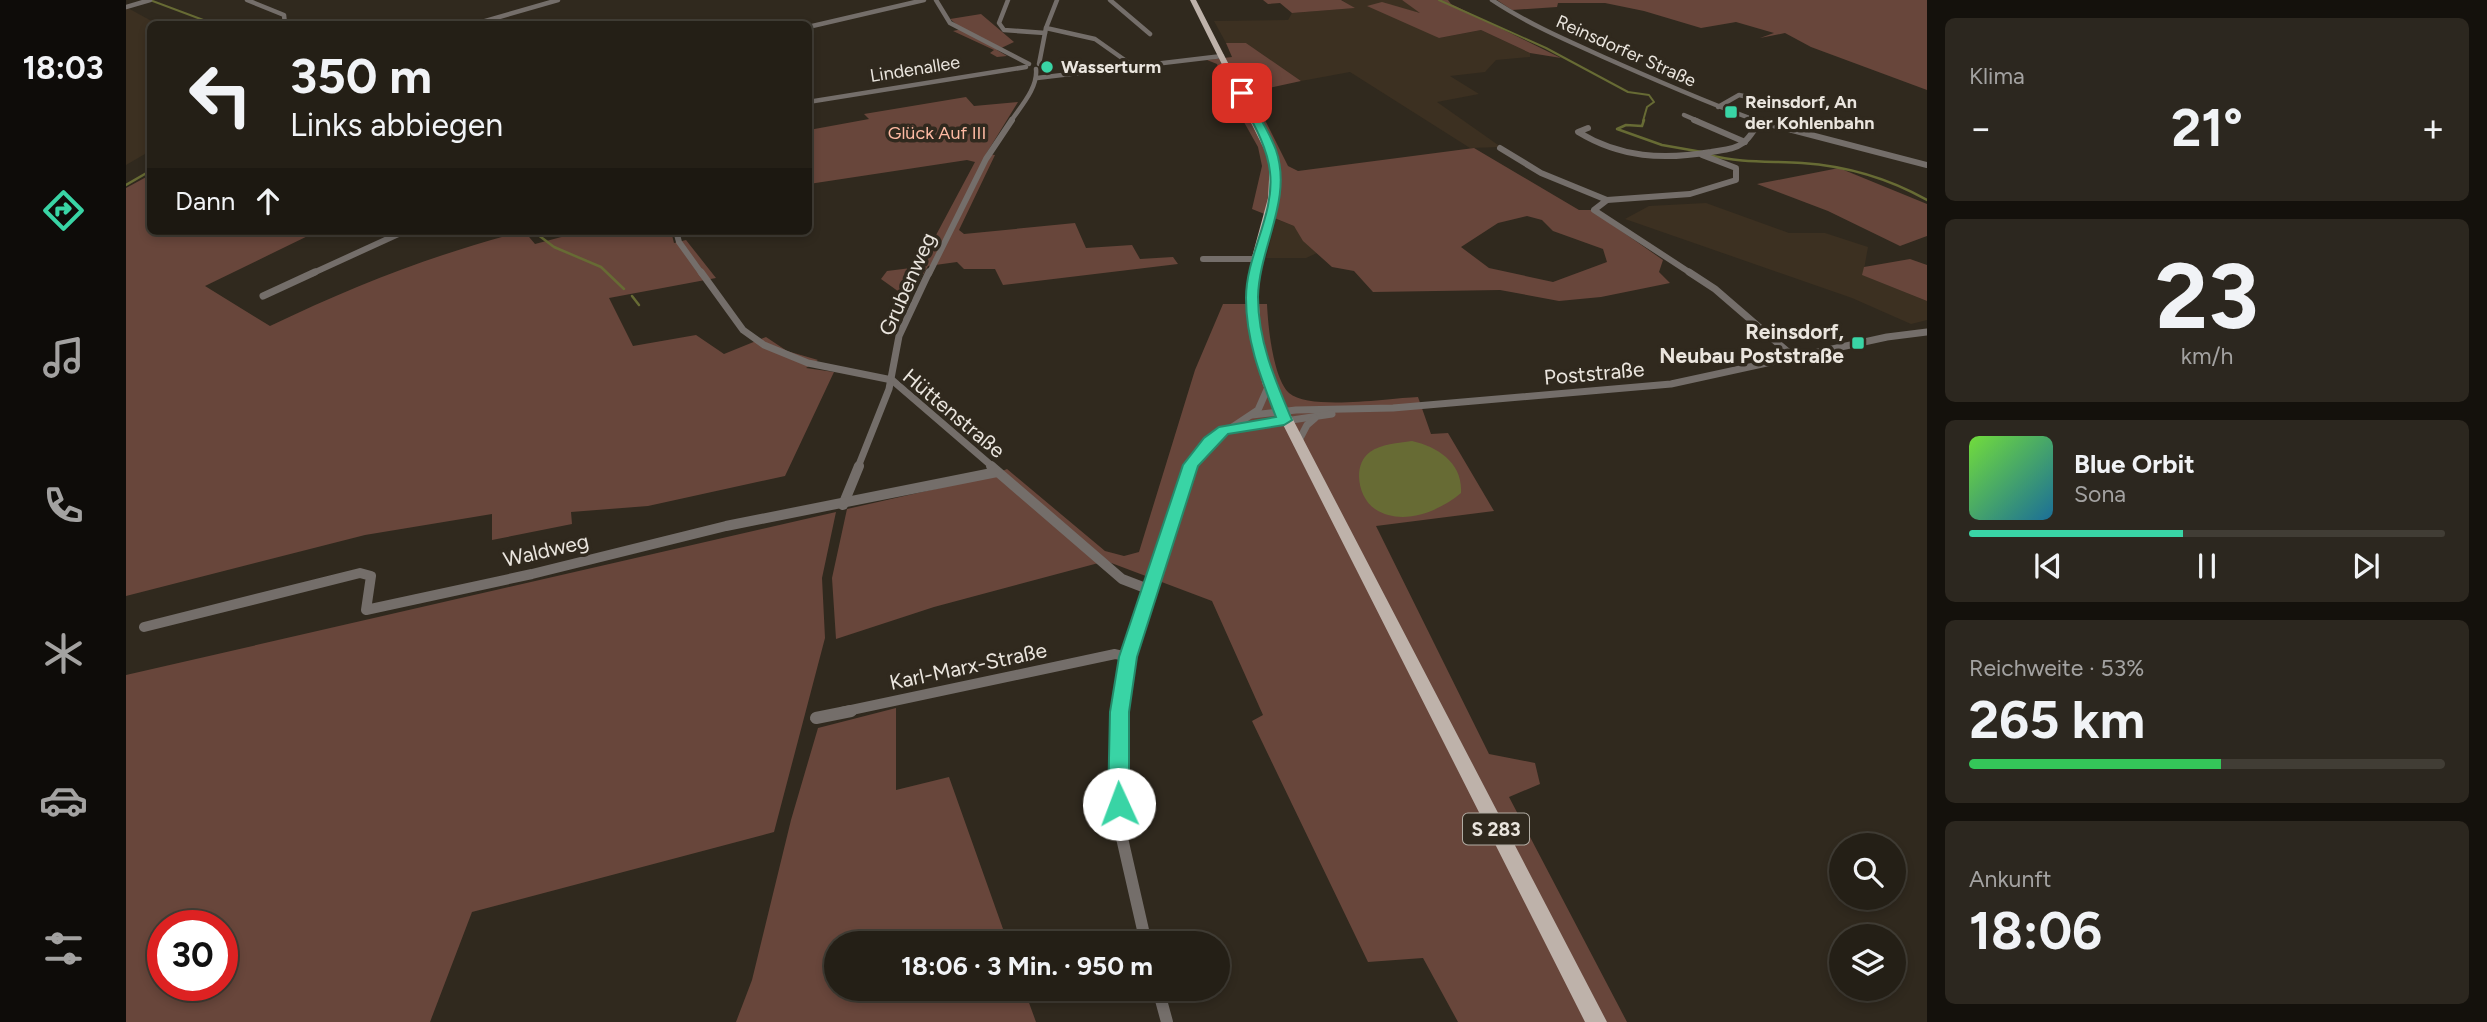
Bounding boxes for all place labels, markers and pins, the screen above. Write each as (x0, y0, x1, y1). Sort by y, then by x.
place label: Wasserturm (1061, 56, 1161, 78)
marker: Wasserturm (1039, 59, 1055, 75)
pin (1212, 63, 1272, 123)
place label: Reinsdorf, An der Kohlenbahn (1745, 91, 1874, 134)
marker: Reinsdorf, An der Kohlenbahn (1723, 104, 1739, 120)
place label: Reinsdorf, Neubau Poststraße (1659, 319, 1844, 368)
marker: Reinsdorf, Neubau Poststraße (1850, 335, 1866, 351)

